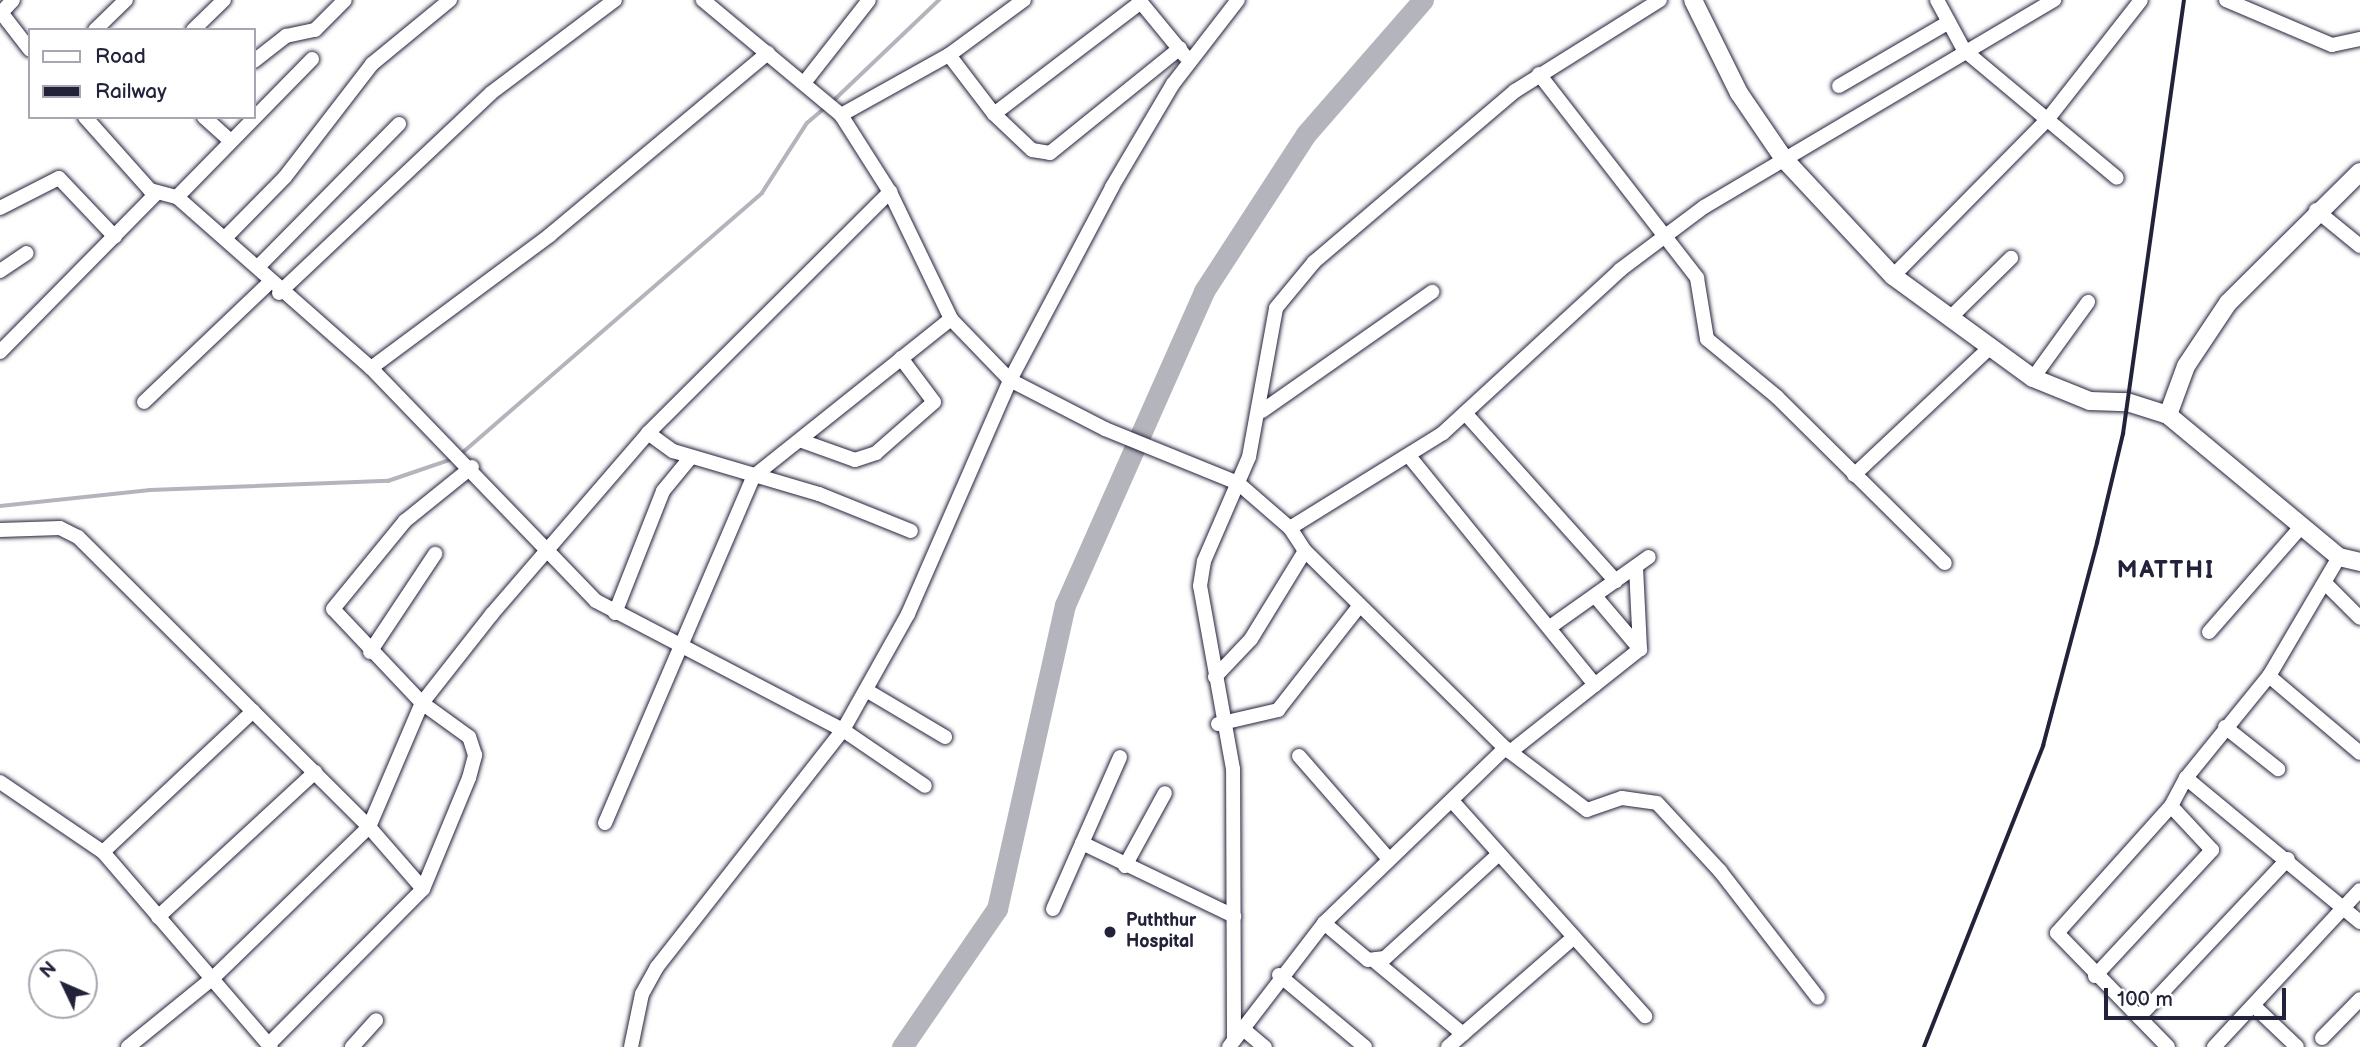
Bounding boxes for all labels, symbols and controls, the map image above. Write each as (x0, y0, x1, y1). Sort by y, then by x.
legend (28, 28, 256, 119)
text: Road (95, 44, 146, 69)
text: Railway (95, 79, 167, 104)
district label: MATTHI (2118, 557, 2214, 585)
place label: Puththur Hospital (1126, 911, 1196, 954)
marker: Puththur Hospital (1100, 922, 1120, 942)
north arrow (28, 949, 98, 1019)
text: N (36, 957, 62, 984)
scale bar (2108, 974, 2290, 1018)
text: 100 m (2117, 987, 2173, 1012)

